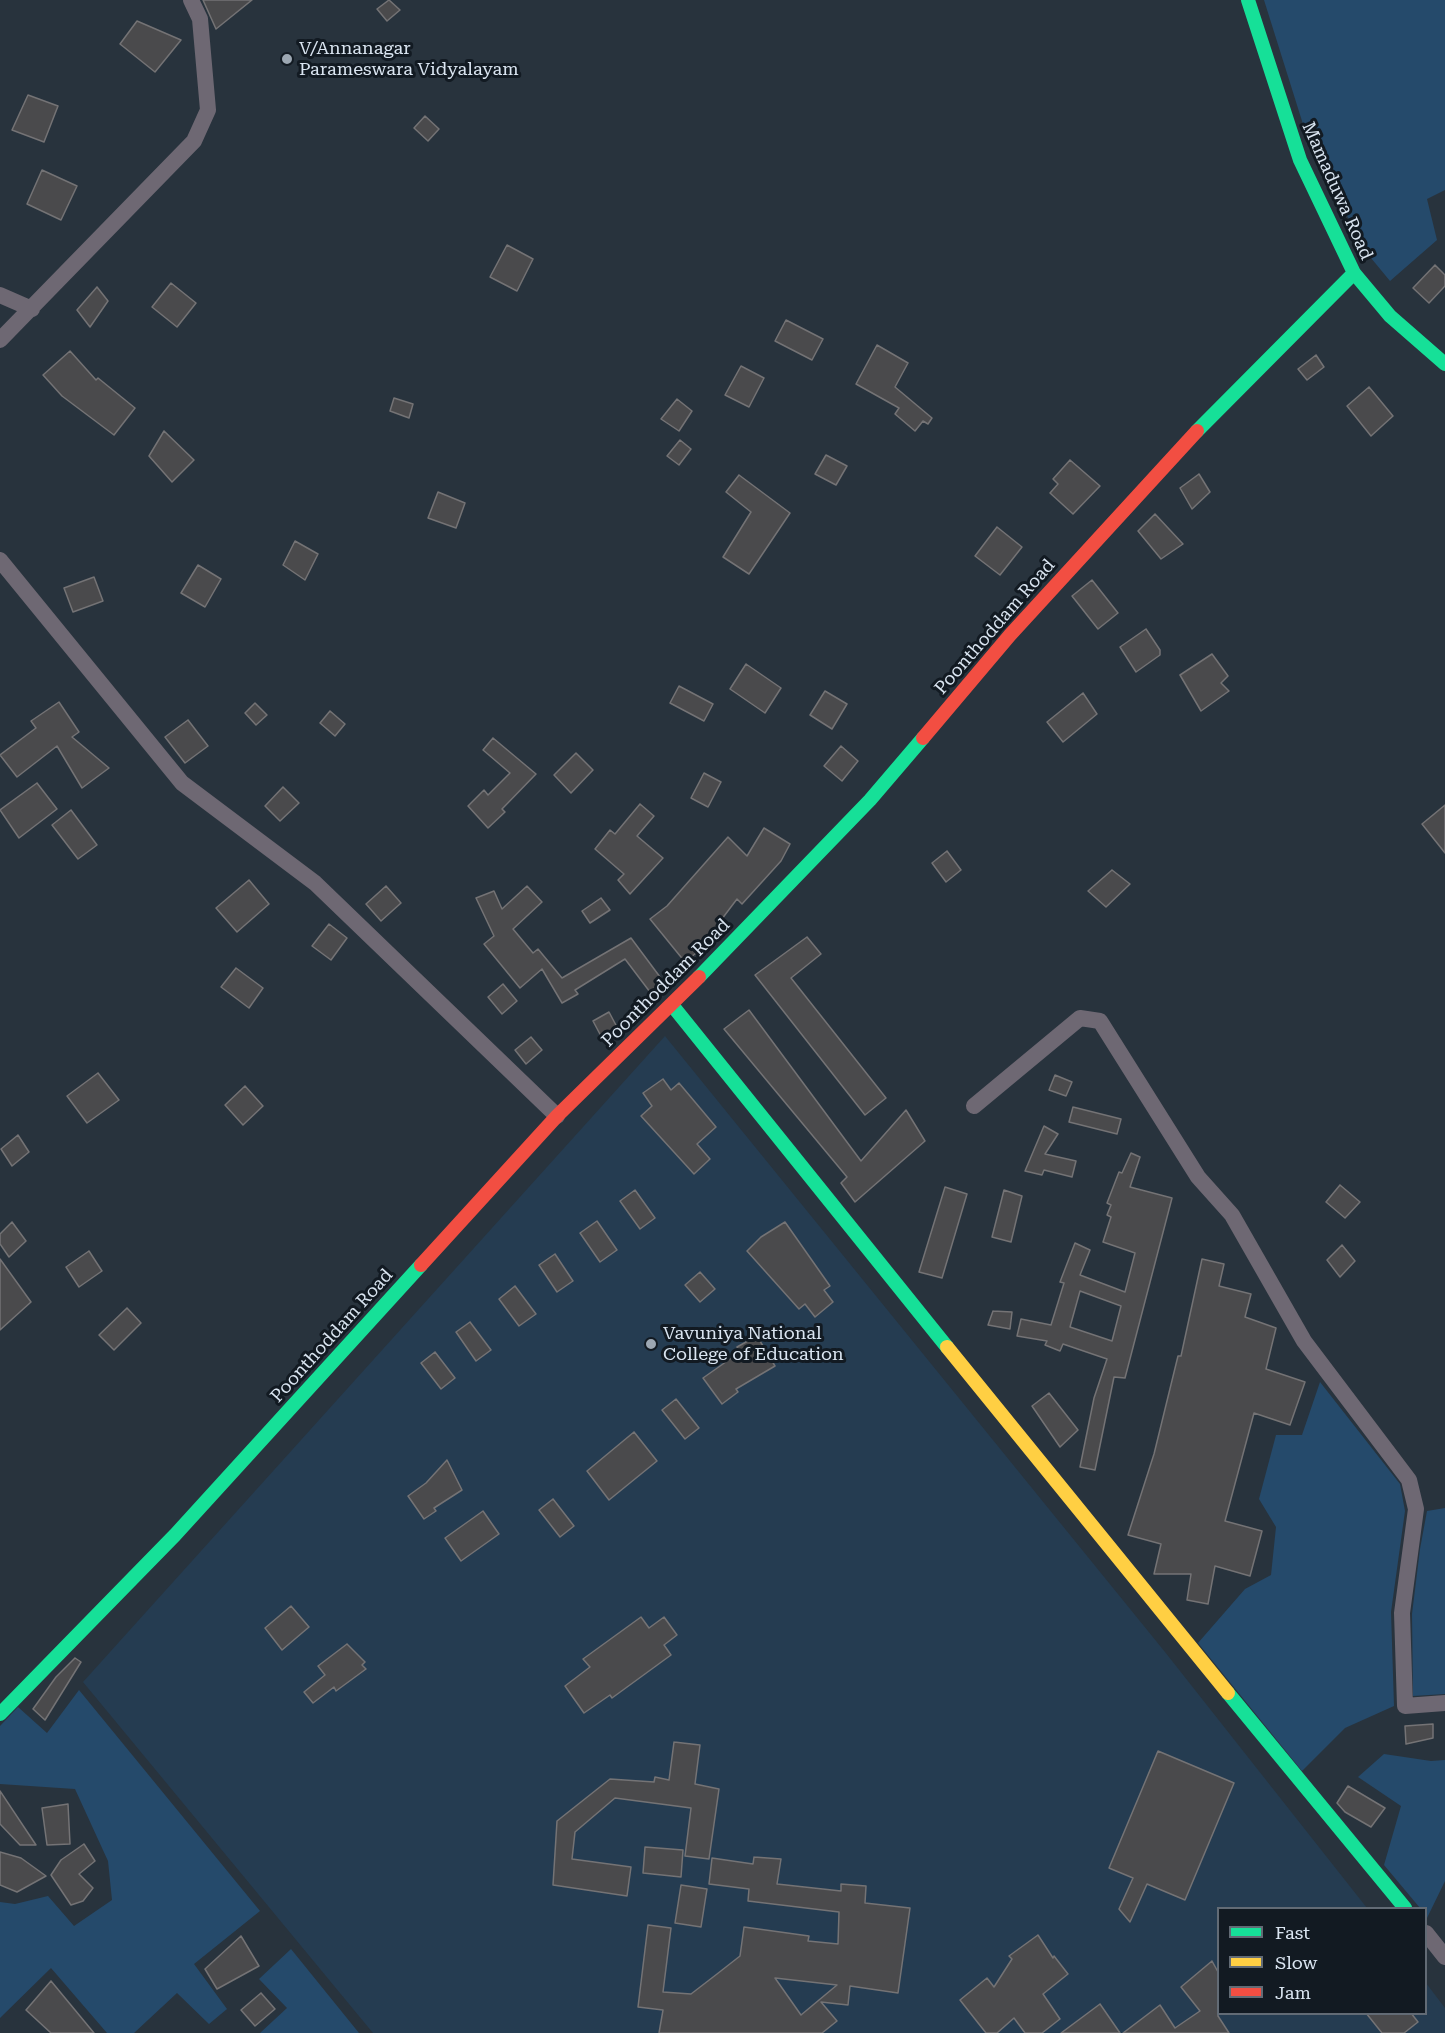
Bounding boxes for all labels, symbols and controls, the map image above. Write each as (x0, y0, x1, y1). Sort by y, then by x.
place label: V/Annanagar Parameswara Vidyalayam (299, 38, 519, 80)
marker: V/Annanagar Parameswara Vidyalayam (280, 52, 294, 66)
street label: Mamaduwa Road (1297, 119, 1377, 263)
street label: Poonthoddam Road (930, 555, 1060, 699)
street label: Poonthoddam Road (597, 914, 735, 1052)
street label: Poonthoddam Road (266, 1265, 398, 1407)
place label: Vavuniya National College of Education (663, 1323, 844, 1366)
marker: Vavuniya National College of Education (644, 1337, 658, 1351)
legend (1217, 1907, 1427, 2015)
text: Fast (1275, 1922, 1310, 1943)
text: Slow (1275, 1952, 1317, 1973)
text: Jam (1275, 1982, 1311, 2003)

